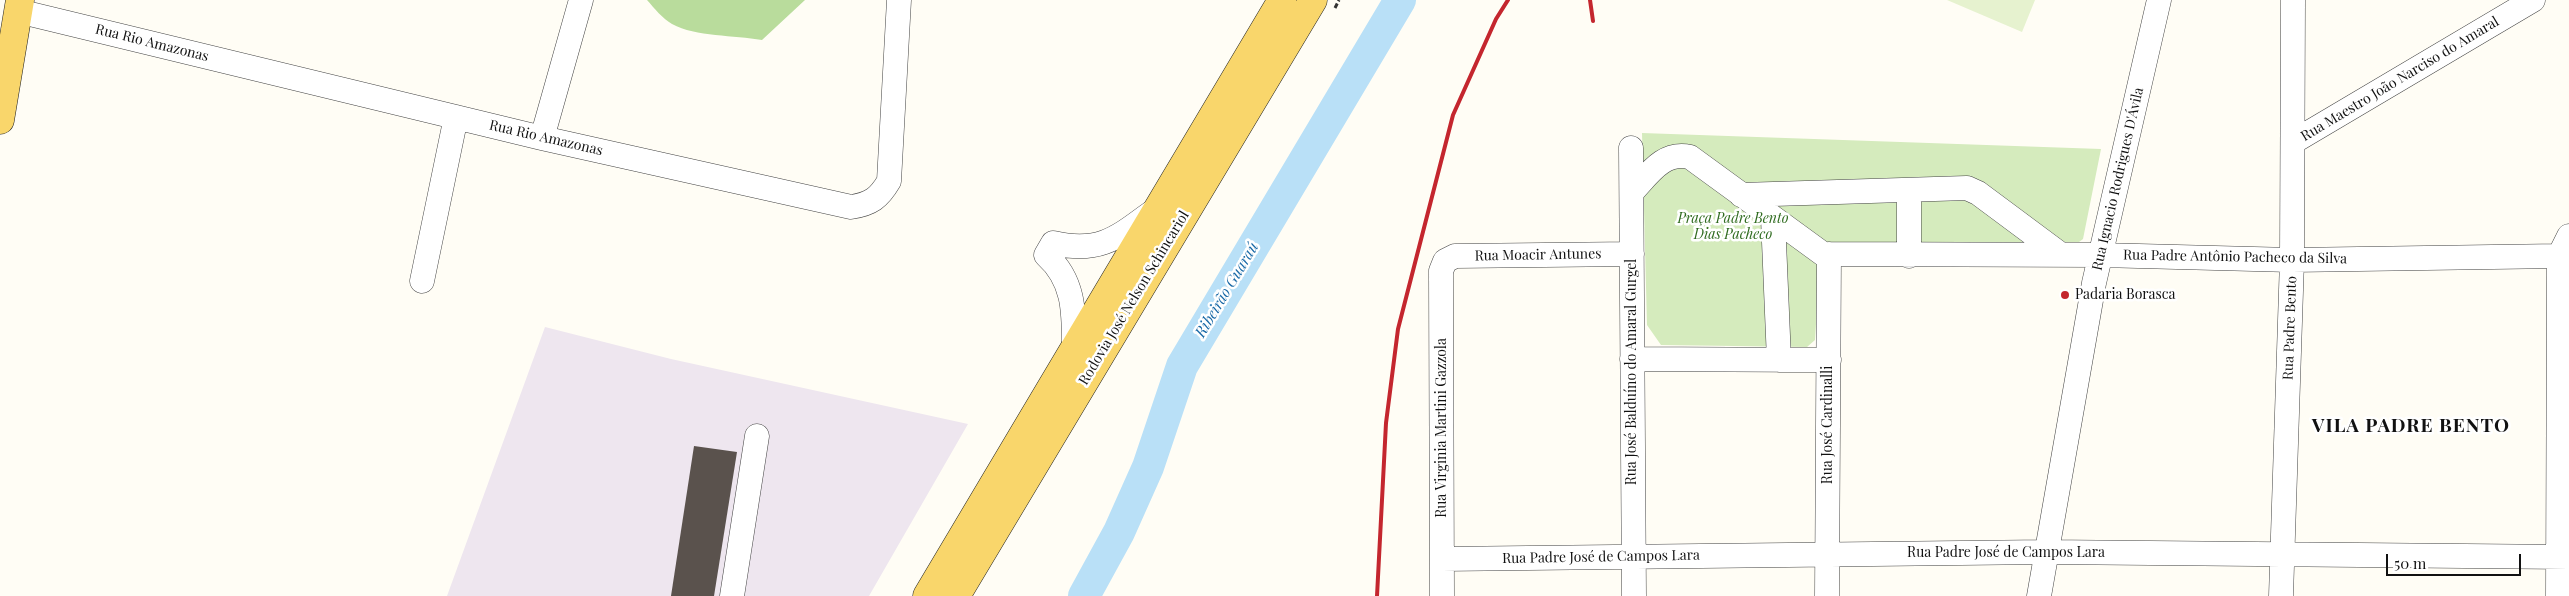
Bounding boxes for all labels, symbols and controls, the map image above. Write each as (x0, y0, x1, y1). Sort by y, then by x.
street label: Rua Maestro João Narciso do Amaral (2298, 13, 2502, 145)
street label: Rua Rio Amazonas (94, 21, 210, 65)
street label: Rua Ignacio Rodrigues D'Ávila (2089, 86, 2147, 272)
street label: Rua Rio Amazonas (488, 117, 604, 159)
street label: Rodovia José Nelson Schincariol (1075, 208, 1193, 388)
park label: Praça Padre Bento Dias Pacheco (1678, 211, 1788, 243)
water label: Ribeirão Guaraú (1192, 239, 1262, 341)
street label: Rua Moacir Antunes (1474, 245, 1602, 265)
street label: Rua Padre Antônio Pacheco da Silva (2123, 247, 2347, 267)
street label: Rua José Balduíno do Amaral Gurgel (1624, 259, 1640, 485)
street label: Rua Padre Bento (2280, 276, 2300, 380)
place label: Padaria Borasca (2075, 287, 2176, 303)
marker: Padaria Borasca (2059, 289, 2071, 301)
street label: Rua Virginia Martini Gazzola (1434, 338, 1450, 518)
street label: Rua José Cardinalli (1820, 366, 1836, 484)
district label: VILA PADRE BENTO (2310, 415, 2512, 437)
scale bar (2389, 544, 2524, 576)
street label: Rua Padre José de Campos Lara (1907, 545, 2105, 561)
street label: Rua Padre José de Campos Lara (1502, 547, 1700, 567)
text: 50 m (2394, 553, 2426, 573)

